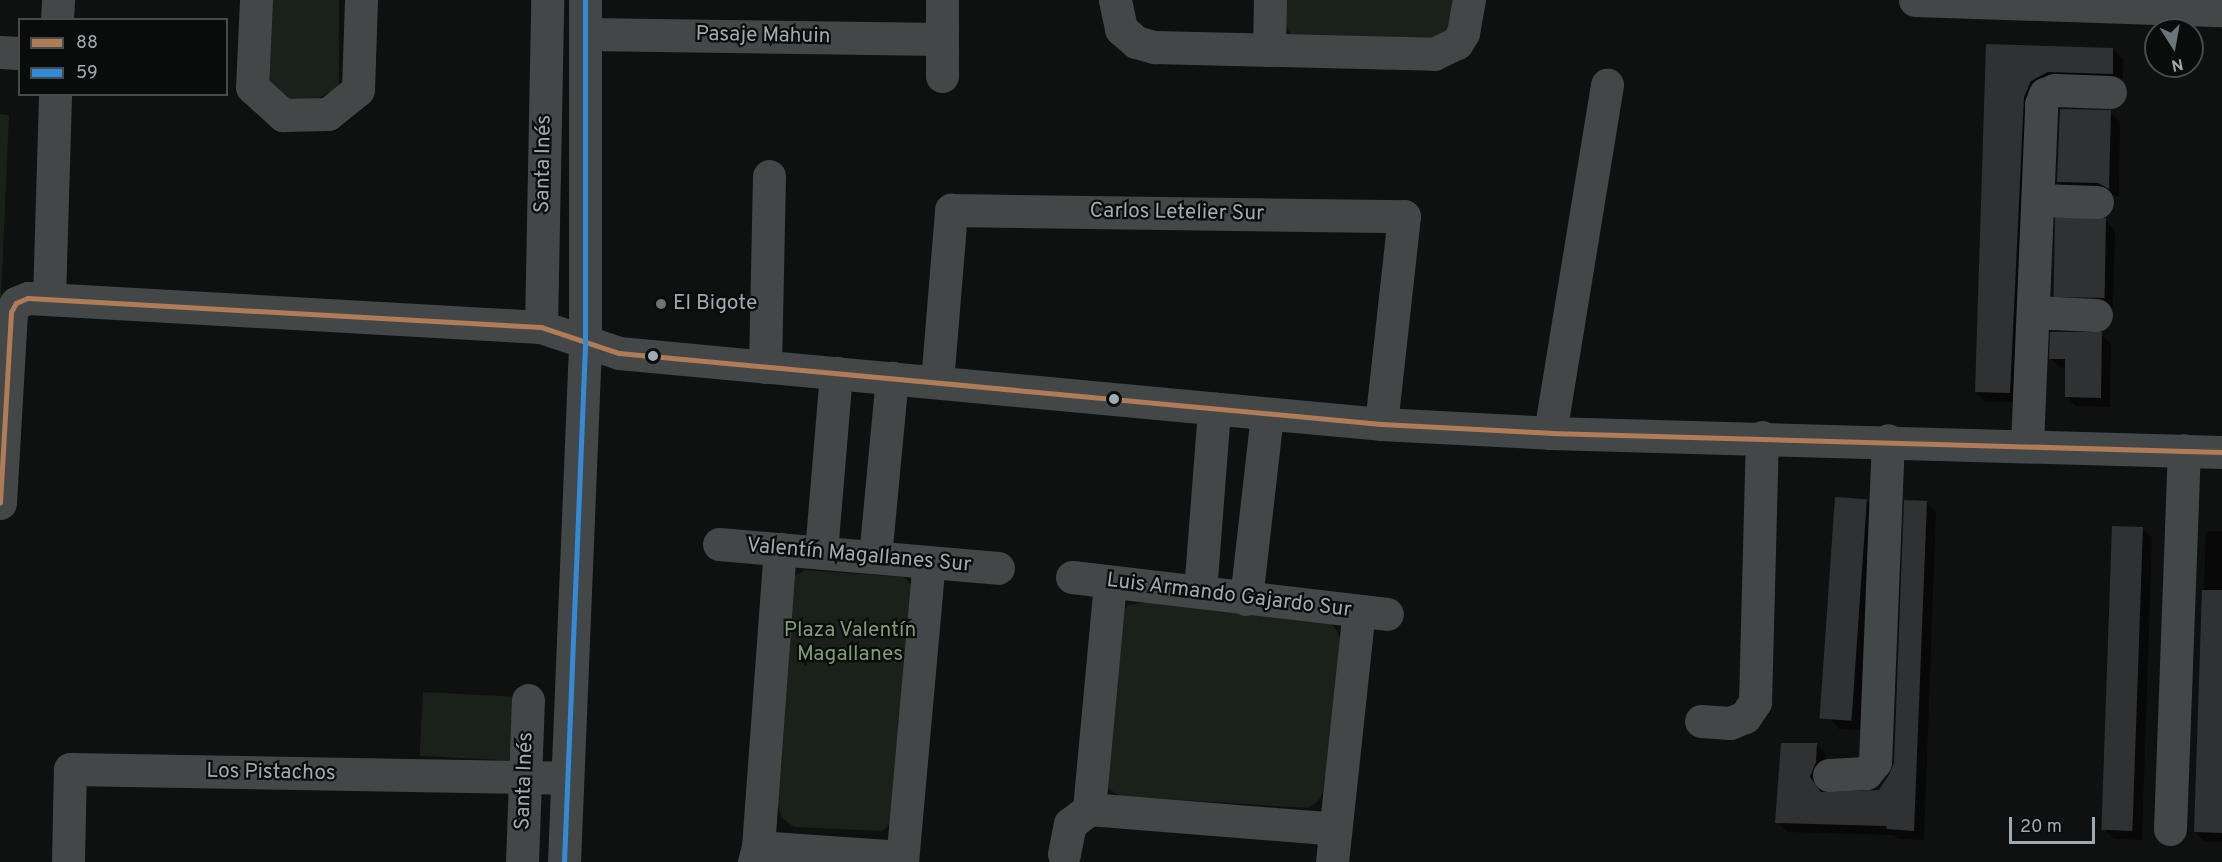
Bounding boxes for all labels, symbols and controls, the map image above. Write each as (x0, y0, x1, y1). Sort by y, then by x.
legend (18, 18, 228, 96)
north arrow (2144, 18, 2204, 78)
street label: Pasaje Mahuin (695, 22, 831, 50)
text: 88 (76, 32, 98, 55)
text: N (2170, 53, 2185, 75)
text: 59 (76, 62, 98, 85)
street label: Santa Inés (531, 115, 557, 213)
street label: Carlos Letelier Sur (1089, 199, 1265, 227)
place label: El Bigote (673, 291, 757, 317)
marker: El Bigote (654, 297, 668, 311)
unlabelled marker (647, 350, 659, 362)
unlabelled marker (1108, 393, 1120, 405)
street label: Valentín Magallanes Sur (746, 534, 972, 578)
street label: Luis Armando Gajardo Sur (1105, 568, 1353, 624)
park label: Plaza Valentín Magallanes (783, 618, 917, 668)
street label: Santa Inés (511, 731, 539, 831)
street label: Los Pistachos (206, 759, 336, 787)
scale bar (2012, 805, 2098, 843)
text: 20 m (2020, 816, 2062, 839)

